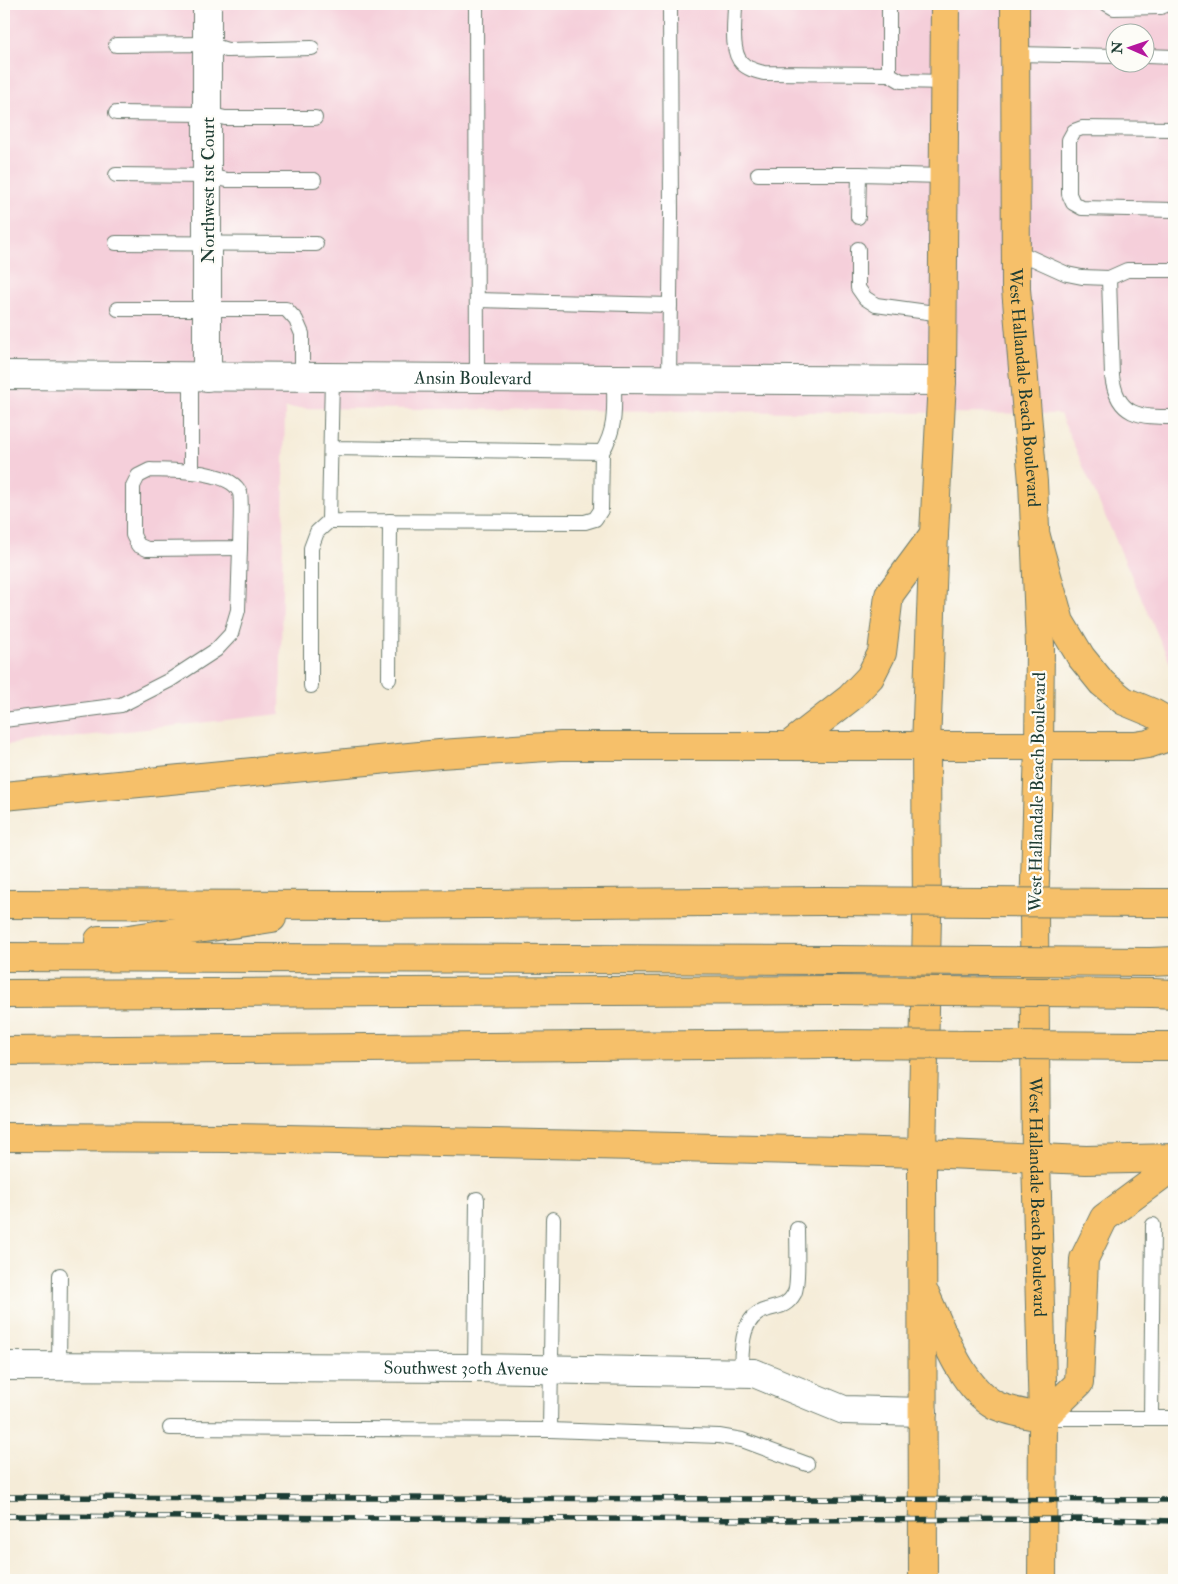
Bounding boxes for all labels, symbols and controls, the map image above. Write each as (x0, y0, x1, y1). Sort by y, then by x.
north arrow (1106, 22, 1156, 72)
text: N (1109, 41, 1126, 55)
street label: Northwest 1st Court (197, 117, 220, 263)
street label: West Hallandale Beach Boulevard (1004, 267, 1045, 508)
street label: Ansin Boulevard (413, 367, 532, 390)
street label: West Hallandale Beach Boulevard (1024, 672, 1051, 913)
street label: West Hallandale Beach Boulevard (1023, 1076, 1051, 1317)
street label: Southwest 30th Avenue (384, 1357, 549, 1381)

